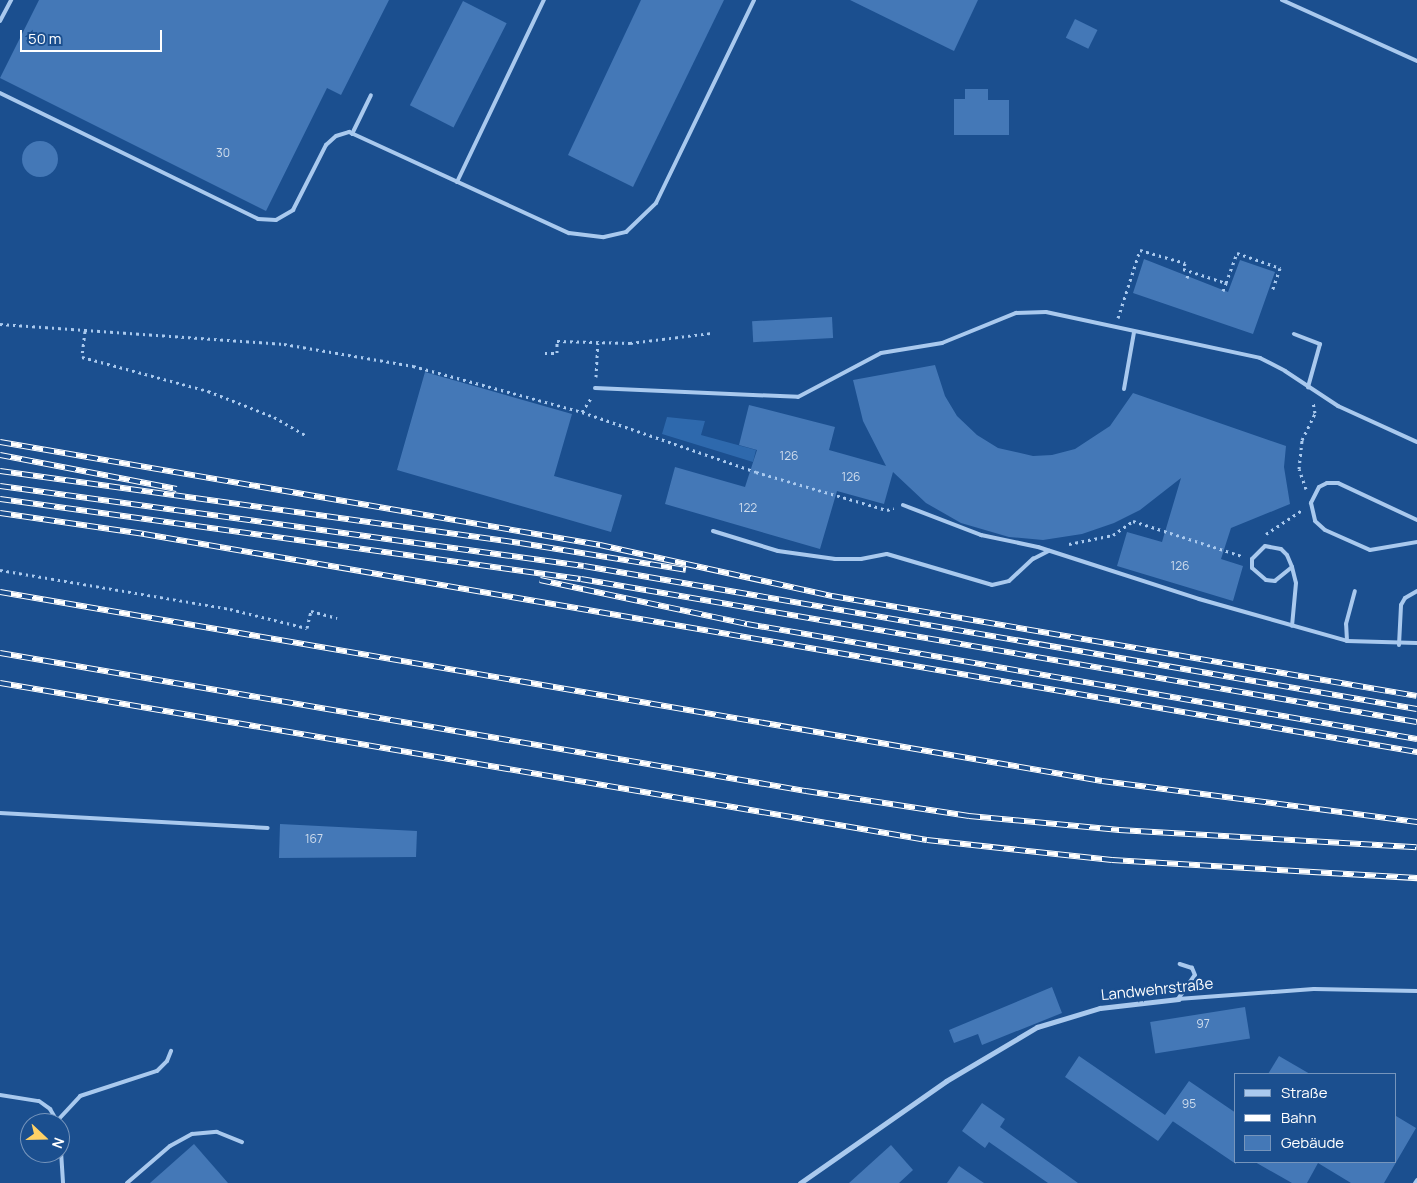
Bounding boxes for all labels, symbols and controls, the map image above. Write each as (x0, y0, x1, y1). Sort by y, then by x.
scale bar (22, 20, 165, 52)
text: 50 m (28, 28, 62, 49)
house number: 30 (216, 146, 230, 160)
house number: 126 (780, 449, 798, 463)
house number: 126 (842, 470, 860, 484)
house number: 122 (739, 501, 757, 515)
house number: 126 (1171, 559, 1189, 573)
house number: 167 (305, 832, 323, 846)
street label: Landwehrstraße (1100, 974, 1214, 1004)
house number: 97 (1196, 1017, 1210, 1031)
legend (1234, 1073, 1397, 1163)
text: Straße (1281, 1082, 1327, 1103)
house number: 95 (1182, 1097, 1196, 1111)
text: Bahn (1281, 1107, 1316, 1128)
north arrow (20, 1113, 70, 1163)
text: Gebäude (1281, 1132, 1344, 1153)
text: N (48, 1135, 69, 1151)

